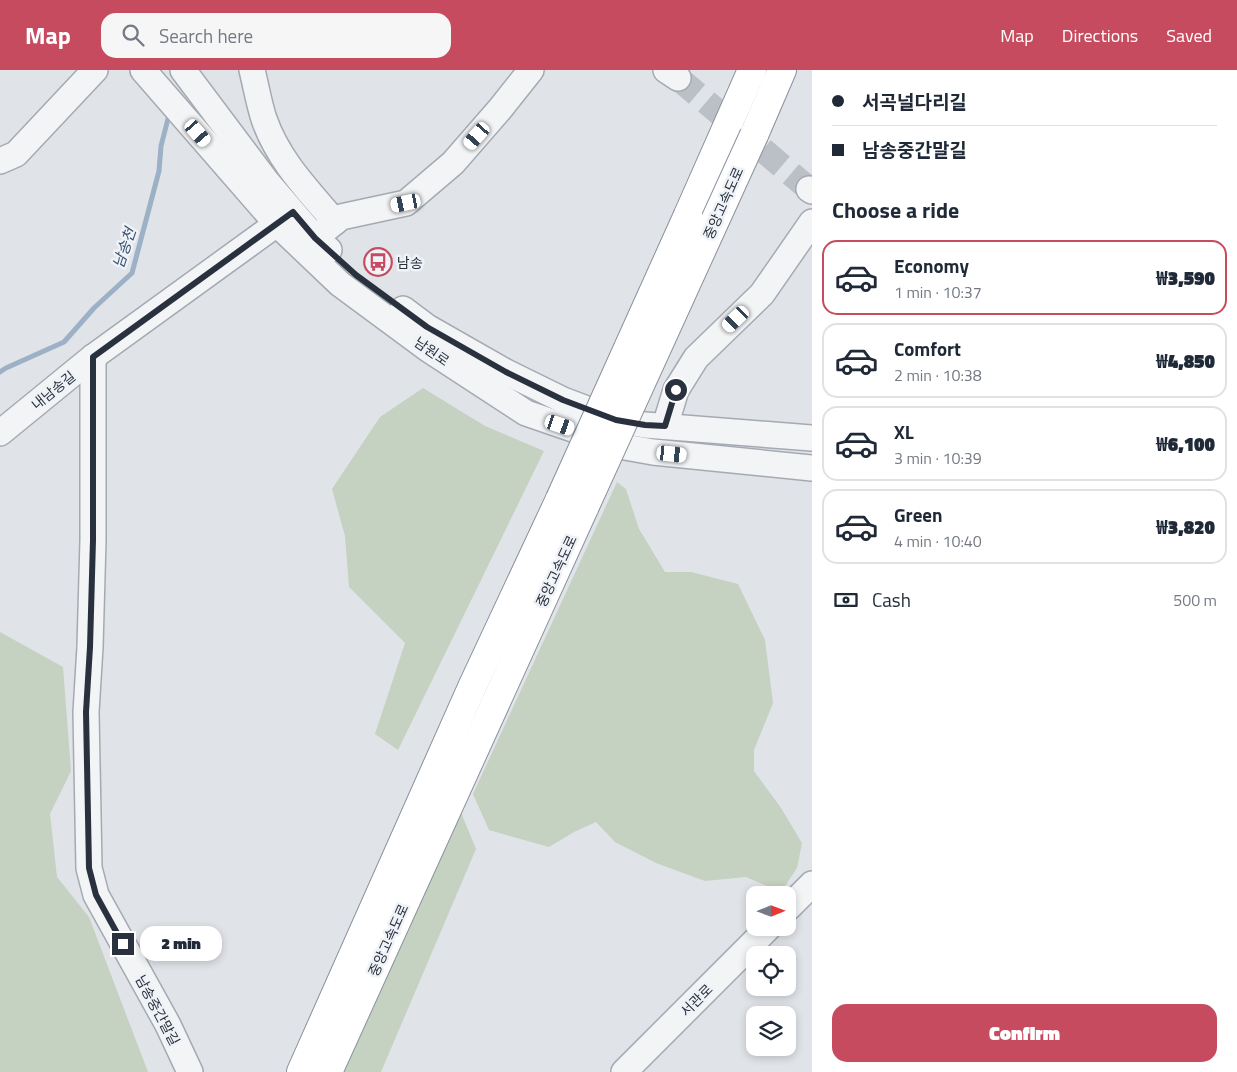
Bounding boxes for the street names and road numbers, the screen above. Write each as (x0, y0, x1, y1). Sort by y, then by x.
street label: 중앙고속도로 (698, 163, 748, 243)
street label: 남원로 (410, 331, 454, 371)
street label: 내남송길 (26, 366, 80, 414)
street label: 중앙고속도로 (530, 531, 582, 610)
street label: 중앙고속도로 (363, 900, 413, 980)
street label: 남송중간말길 (131, 971, 185, 1049)
street label: 서관로 (675, 979, 717, 1021)

